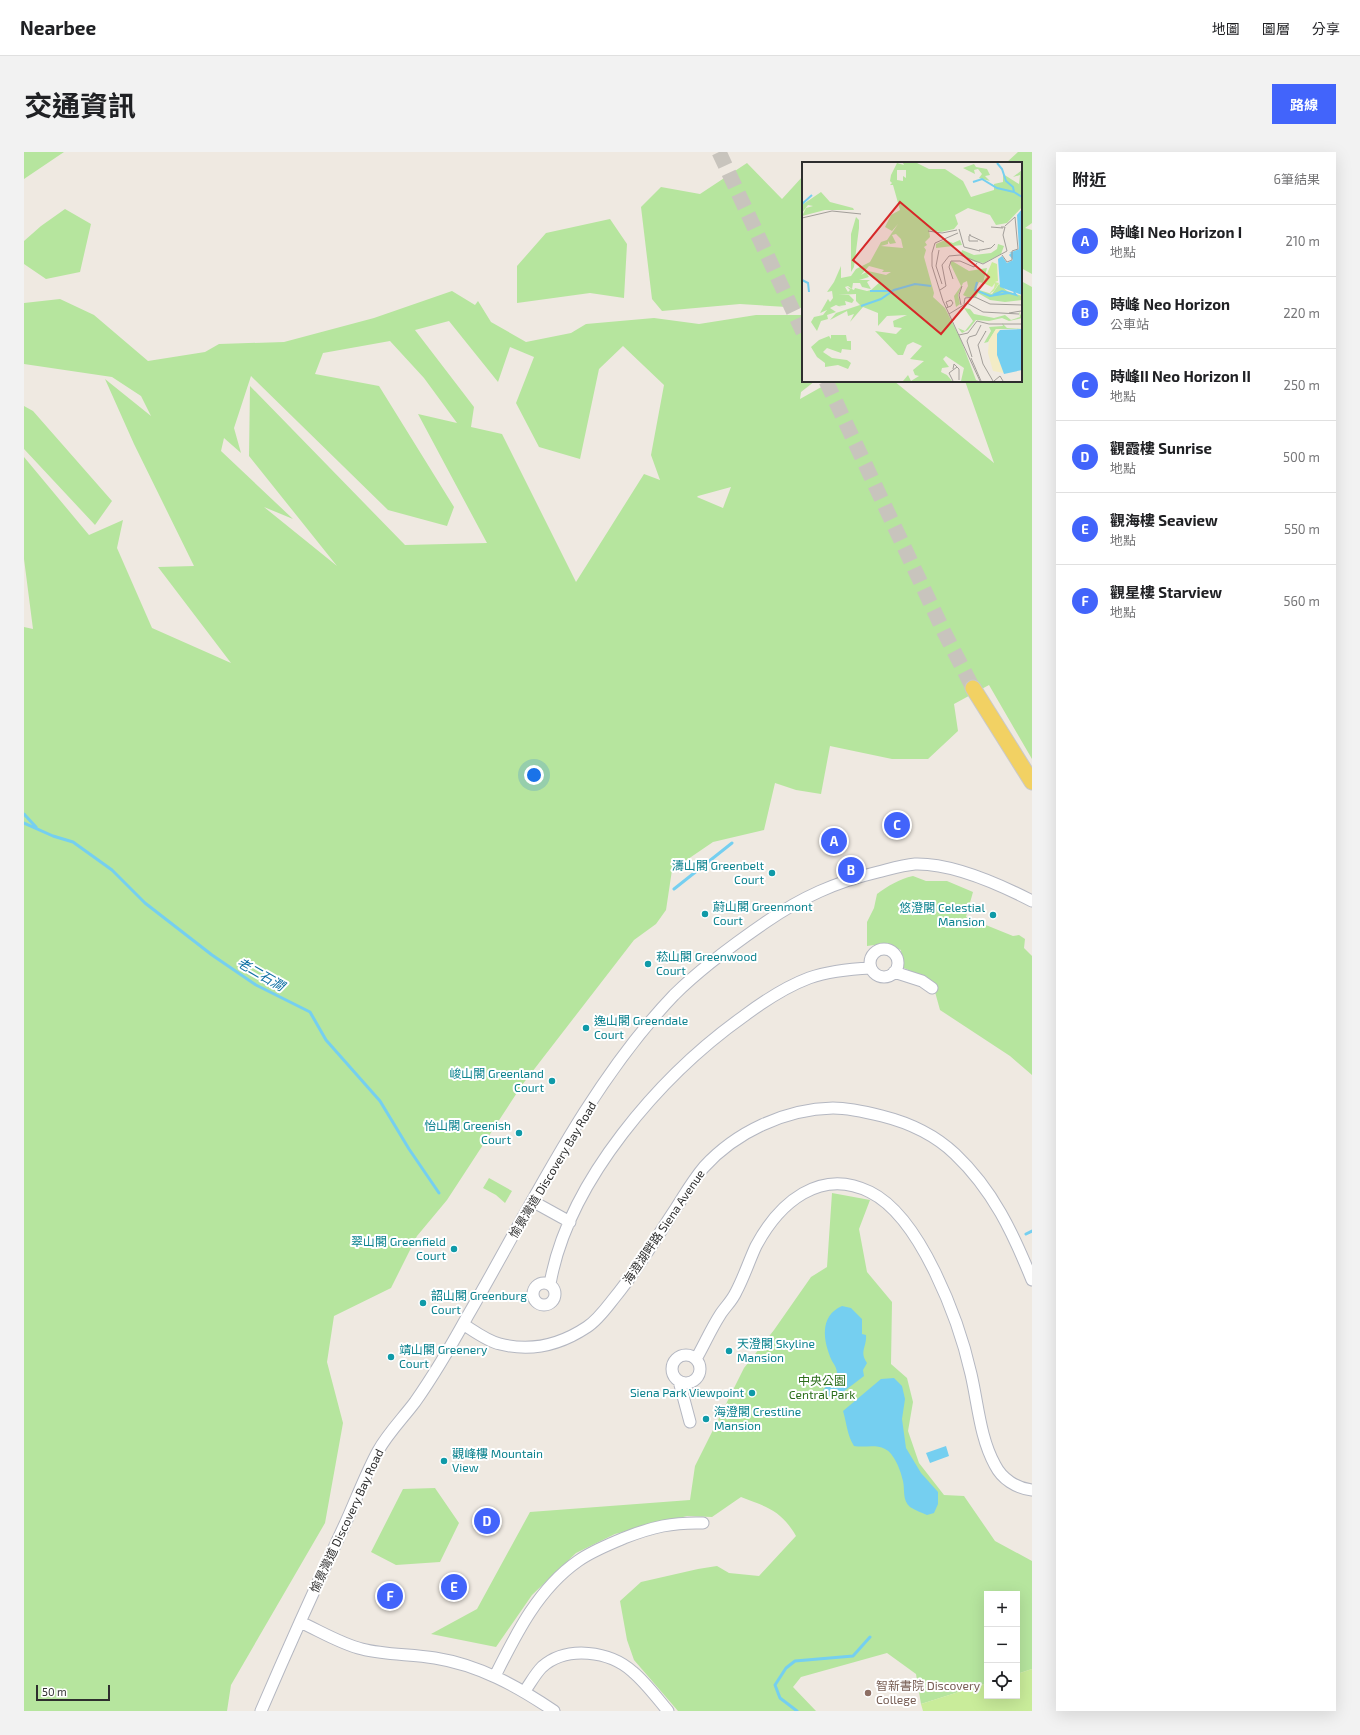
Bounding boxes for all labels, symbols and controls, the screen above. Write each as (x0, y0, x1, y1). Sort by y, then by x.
text: Nearbee (20, 16, 96, 39)
text: 地圖 (1212, 20, 1240, 37)
text: 圖層 (1262, 20, 1290, 37)
text: 分享 (1312, 20, 1340, 37)
button: 路線 (1272, 84, 1336, 124)
text: 交通資訊 (24, 88, 136, 122)
inset map (802, 162, 1022, 382)
text: 附近 (1072, 169, 1106, 189)
text: 6筆結果 (1274, 171, 1320, 187)
text: 時峰I Neo Horizon I (1110, 223, 1242, 241)
text: A (1081, 233, 1089, 249)
text: 210 m (1285, 233, 1320, 249)
text: 地點 (1110, 244, 1136, 260)
text: 時峰 Neo Horizon (1110, 295, 1230, 313)
text: B (1081, 305, 1089, 321)
text: 220 m (1283, 305, 1320, 321)
text: 公車站 (1110, 316, 1149, 332)
text: 時峰II Neo Horizon II (1110, 367, 1251, 385)
text: C (1081, 377, 1089, 393)
text: 250 m (1284, 377, 1320, 393)
text: 地點 (1110, 388, 1136, 404)
text: 觀霞樓 Sunrise (1110, 439, 1212, 457)
text: D (1081, 449, 1089, 465)
text: 500 m (1283, 449, 1320, 465)
text: 地點 (1110, 460, 1136, 476)
text: 觀海樓 Seaview (1110, 511, 1218, 529)
text: E (1081, 521, 1089, 537)
text: 550 m (1284, 521, 1320, 537)
text: 地點 (1110, 532, 1136, 548)
text: 觀星樓 Starview (1110, 583, 1222, 601)
text: F (1081, 593, 1089, 609)
text: 560 m (1283, 593, 1320, 609)
text: 地點 (1110, 604, 1136, 620)
your location (524, 765, 544, 785)
pin: C (884, 810, 910, 840)
pin: A (821, 826, 847, 856)
pin: B (838, 855, 864, 885)
place label: 濤山閣 Greenbelt Court (672, 858, 764, 886)
marker: 濤山閣 Greenbelt Court (767, 868, 777, 878)
place label: 蔚山閣 Greenmont Court (713, 899, 813, 927)
place label: 悠澄閣 Celestial Mansion (899, 900, 985, 928)
marker: 蔚山閣 Greenmont Court (700, 909, 710, 919)
marker: 悠澄閣 Celestial Mansion (988, 910, 998, 920)
place label: 菘山閣 Greenwood Court (656, 949, 757, 977)
water label: 老二石澗 (234, 954, 289, 995)
marker: 菘山閣 Greenwood Court (643, 959, 653, 969)
place label: 逸山閣 Greendale Court (594, 1013, 688, 1041)
marker: 逸山閣 Greendale Court (581, 1023, 591, 1033)
place label: 峻山閣 Greenland Court (449, 1066, 544, 1094)
marker: 峻山閣 Greenland Court (547, 1076, 557, 1086)
street label: 愉景灣道 Discovery Bay Road (506, 1099, 599, 1240)
place label: 怡山閣 Greenish Court (424, 1118, 511, 1146)
marker: 怡山閣 Greenish Court (514, 1128, 524, 1138)
street label: 海澄湖畔路 Siena Avenue (620, 1167, 707, 1286)
place label: 翠山閣 Greenfield Court (351, 1234, 446, 1262)
marker: 翠山閣 Greenfield Court (449, 1244, 459, 1254)
place label: 韶山閣 Greenburg Court (431, 1288, 527, 1316)
marker: 韶山閣 Greenburg Court (418, 1298, 428, 1308)
place label: 天澄閣 Skyline Mansion (737, 1336, 815, 1364)
place label: 靖山閣 Greenery Court (399, 1342, 488, 1370)
marker: 天澄閣 Skyline Mansion (724, 1346, 734, 1356)
marker: 靖山閣 Greenery Court (386, 1352, 396, 1362)
park label: 中央公園 Central Park (789, 1373, 855, 1401)
place label: Siena Park Viewpoint (630, 1385, 744, 1399)
marker: Siena Park Viewpoint (747, 1388, 757, 1398)
place label: 海澄閣 Crestline Mansion (714, 1404, 801, 1432)
marker: 海澄閣 Crestline Mansion (701, 1414, 711, 1424)
street label: 愉景灣道 Discovery Bay Road (307, 1446, 386, 1595)
place label: 觀峰樓 Mountain View (452, 1446, 543, 1474)
marker: 觀峰樓 Mountain View (439, 1456, 449, 1466)
pin: D (474, 1506, 500, 1536)
pin: E (441, 1572, 467, 1602)
pin: F (377, 1581, 403, 1611)
map controls (984, 1591, 1020, 1699)
button: + (984, 1591, 1020, 1627)
button: − (984, 1627, 1020, 1663)
button: locate (984, 1663, 1020, 1699)
place label: 智新書院 Discovery College (876, 1678, 981, 1706)
scale bar (36, 1683, 110, 1702)
text: 50 m (42, 1685, 67, 1698)
marker: 智新書院 Discovery College (863, 1688, 873, 1698)

